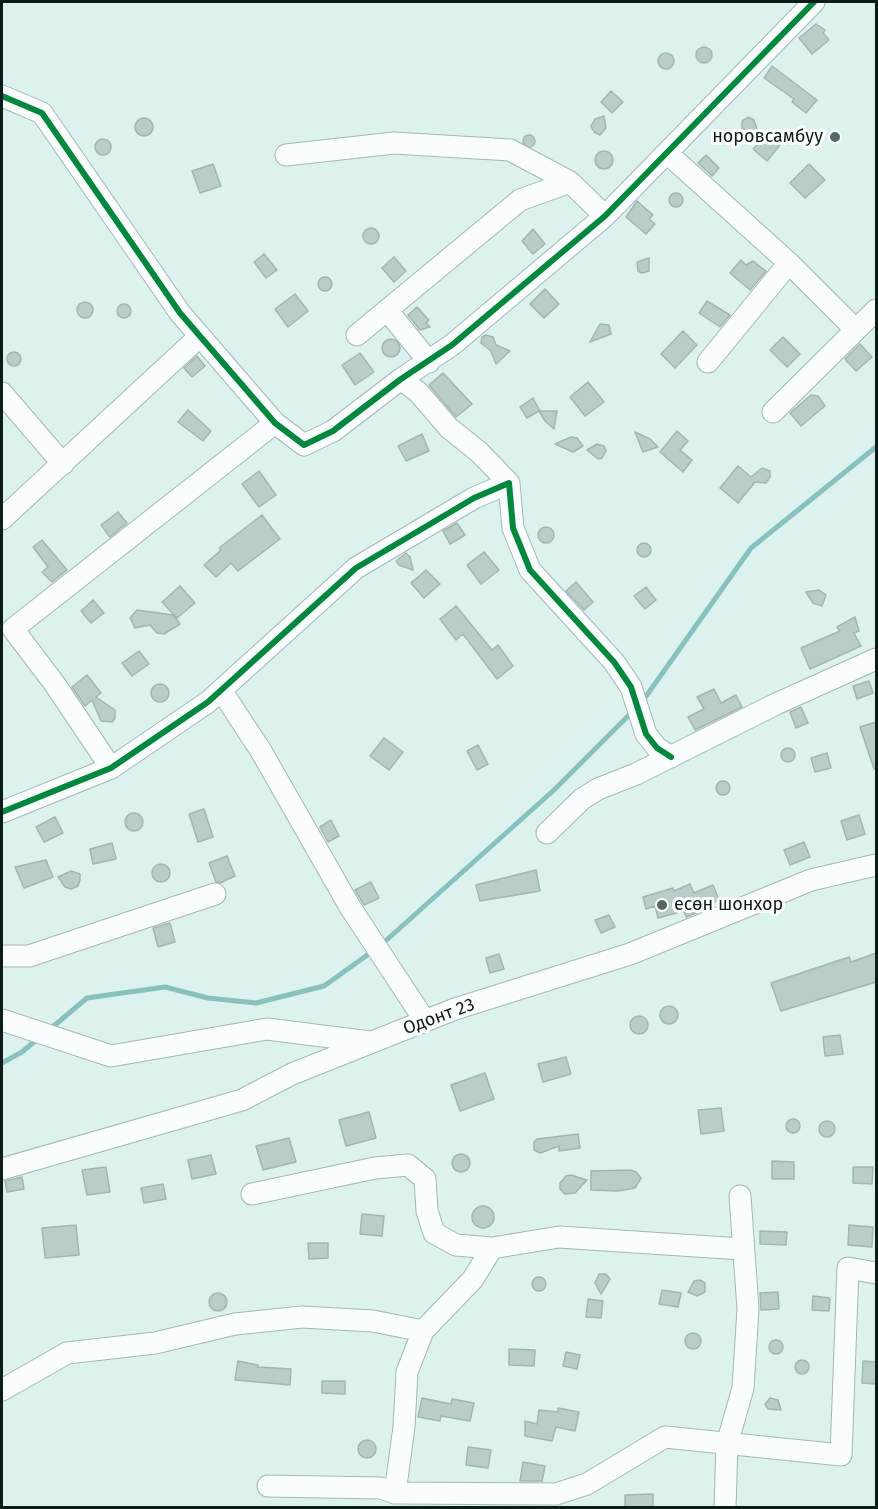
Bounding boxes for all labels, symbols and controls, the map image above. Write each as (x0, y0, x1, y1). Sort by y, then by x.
place label: норовсамбуу (712, 126, 823, 148)
marker: норовсамбуу (828, 130, 842, 144)
place label: есөн шонхор (674, 894, 783, 916)
marker: есөн шонхор (655, 898, 669, 912)
street label: Одонт 23 (400, 994, 478, 1040)

